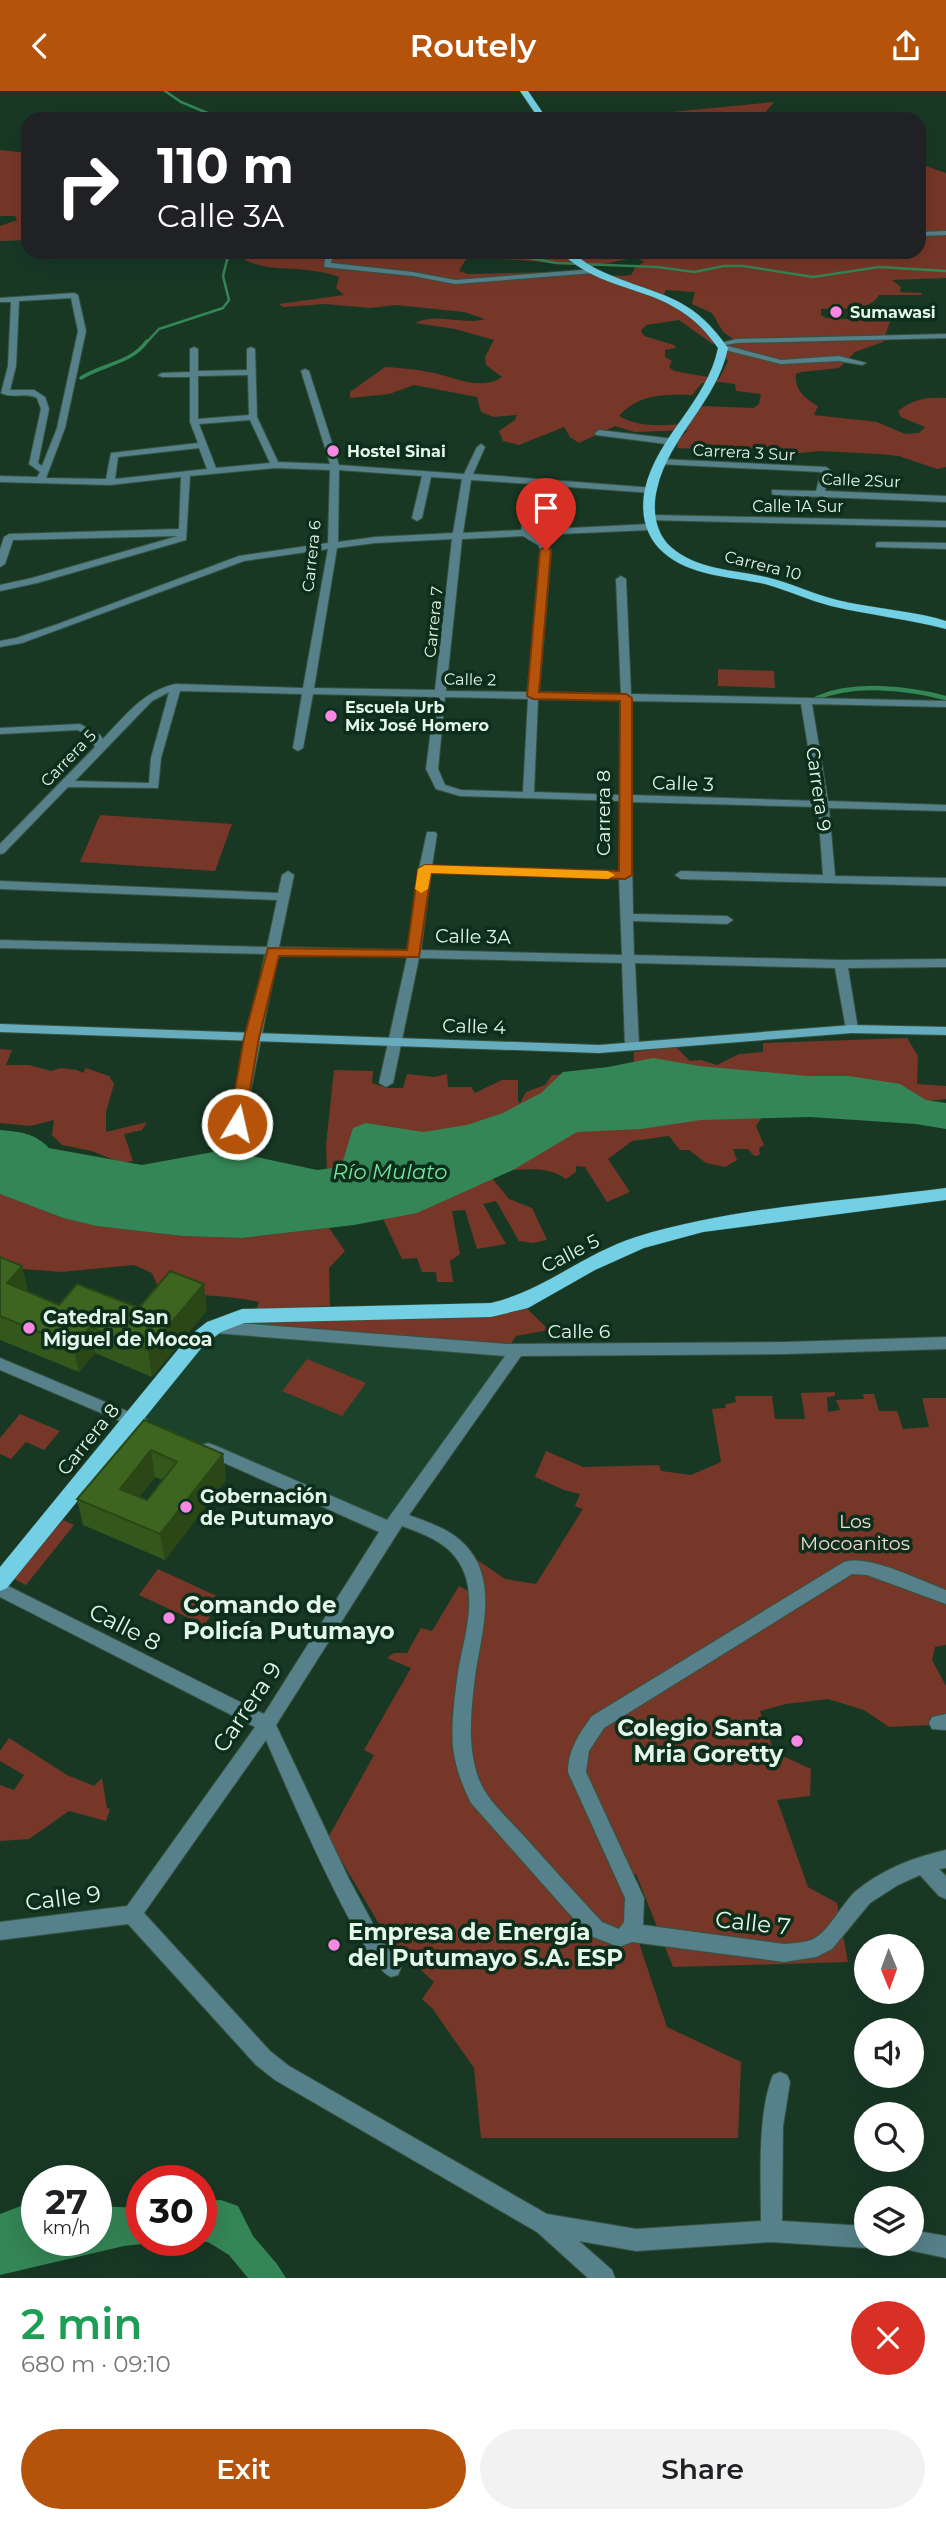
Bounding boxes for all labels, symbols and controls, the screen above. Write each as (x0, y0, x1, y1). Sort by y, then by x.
text: Routely (410, 26, 536, 65)
icon: back (21, 27, 59, 65)
icon: share (887, 27, 925, 65)
text: 110 m (157, 136, 294, 195)
icon: right (42, 140, 133, 231)
text: Calle 3A (157, 196, 284, 235)
place label: Sumawasi (850, 303, 936, 322)
marker: Sumawasi (828, 304, 844, 320)
street label: Carrera 3 Sur (692, 440, 796, 465)
place label: Hostel Sinai (347, 442, 446, 461)
marker: Hostel Sinai (325, 443, 341, 459)
street label: Calle 2Sur (821, 470, 901, 491)
pin (516, 478, 576, 550)
icon: arrive (527, 489, 565, 527)
street label: Calle 1A Sur (752, 497, 844, 516)
street label: Carrera 6 (298, 519, 325, 593)
street label: Carrera 10 (722, 547, 803, 584)
street label: Carrera 7 (420, 585, 447, 659)
street label: Calle 2 (444, 670, 496, 689)
place label: Escuela Urb Mix José Homero (345, 698, 489, 735)
marker: Escuela Urb Mix José Homero (323, 708, 339, 724)
street label: Carrera 5 (37, 726, 100, 791)
street label: Carrera 9 (801, 745, 836, 833)
street label: Carrera 8 (592, 770, 615, 856)
street label: Calle 3 (652, 771, 714, 796)
street label: Calle 3A (435, 924, 511, 949)
street label: Calle 4 (442, 1014, 507, 1039)
position arrow (200, 1087, 274, 1161)
water label: Río Mulato (333, 1159, 447, 1184)
street label: Calle 5 (537, 1229, 603, 1278)
place label: Catedral San Miguel de Mocoa (43, 1306, 213, 1351)
marker: Catedral San Miguel de Mocoa (21, 1320, 37, 1336)
street label: Calle 6 (548, 1320, 610, 1343)
street label: Carrera 8 (52, 1399, 124, 1480)
place label: Gobernación de Putumayo (200, 1485, 334, 1530)
marker: Gobernación de Putumayo (178, 1499, 194, 1515)
park label: Los Mocoanitos (800, 1510, 910, 1555)
place label: Comando de Policía Putumayo (183, 1591, 395, 1645)
street label: Calle 8 (84, 1597, 166, 1657)
marker: Comando de Policía Putumayo (161, 1610, 177, 1626)
street label: Carrera 9 (206, 1656, 288, 1758)
place label: Colegio Santa Mria Goretty (617, 1714, 783, 1768)
marker: Colegio Santa Mria Goretty (789, 1733, 805, 1749)
street label: Calle 9 (24, 1879, 102, 1917)
street label: Calle 7 (714, 1905, 792, 1941)
place label: Empresa de Energía del Putumayo S.A. ESP (348, 1918, 623, 1972)
north arrow (854, 1934, 924, 2004)
map controls (854, 1934, 924, 2256)
marker: Empresa de Energía del Putumayo S.A. ESP (326, 1937, 342, 1953)
button: sound (854, 2018, 924, 2088)
button: search (854, 2102, 924, 2172)
speed limit sign: 30 (126, 2165, 217, 2256)
text: 27 (45, 2180, 88, 2223)
button: layers (854, 2186, 924, 2256)
text: km/h (42, 2217, 91, 2239)
text: 2 min (21, 2298, 142, 2350)
button: close (851, 2301, 925, 2375)
text: 680 m · 09:10 (21, 2350, 171, 2378)
button: Exit (21, 2429, 466, 2509)
button: Share (480, 2429, 925, 2509)

